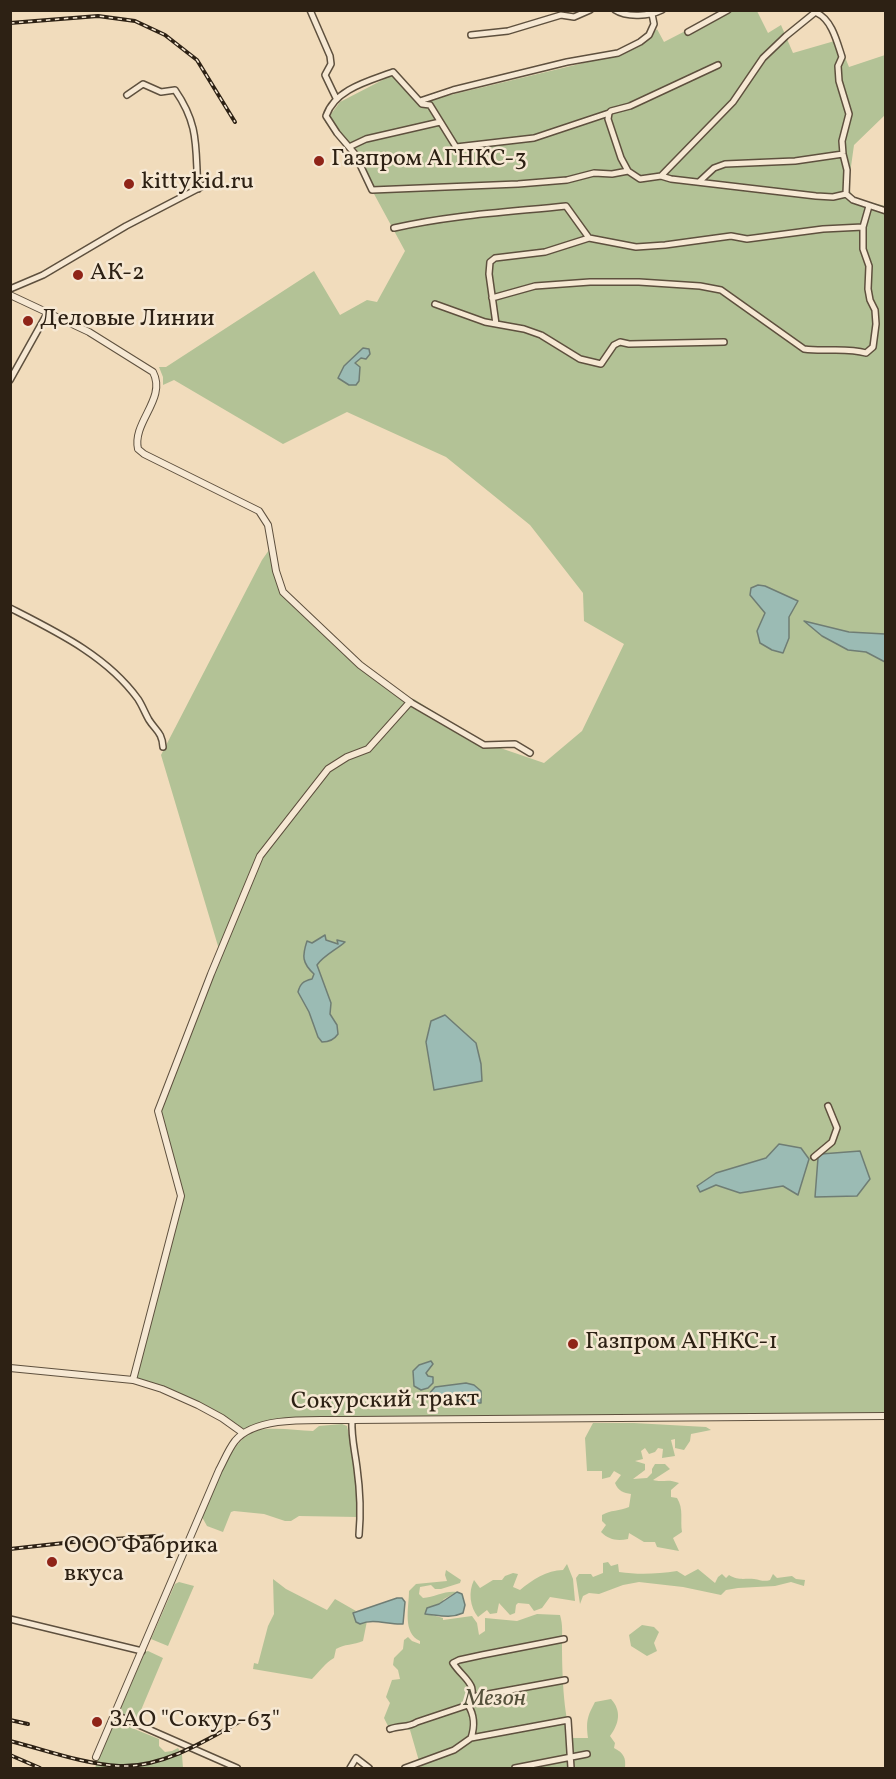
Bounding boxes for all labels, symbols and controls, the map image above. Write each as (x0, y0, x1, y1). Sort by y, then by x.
place label: Газпром АГНКС-3 (331, 147, 527, 175)
marker: Газпром АГНКС-3 (312, 154, 326, 168)
place label: kittykid.ru (141, 170, 254, 198)
marker: kittykid.ru (122, 177, 136, 191)
place label: АК-2 (90, 261, 145, 289)
marker: АК-2 (71, 268, 85, 282)
place label: Деловые Линии (40, 307, 215, 335)
marker: Деловые Линии (21, 314, 35, 328)
place label: Газпром АГНКС-1 (585, 1330, 778, 1358)
marker: Газпром АГНКС-1 (566, 1337, 580, 1351)
street label: Сокурский тракт (291, 1386, 479, 1418)
place label: ООО Фабрика вкуса (64, 1534, 219, 1590)
marker: ООО Фабрика вкуса (45, 1555, 59, 1569)
park label: Мезон (464, 1687, 526, 1715)
place label: ЗАО "Сокур-63" (109, 1708, 280, 1736)
marker: ЗАО "Сокур-63" (90, 1715, 104, 1729)

